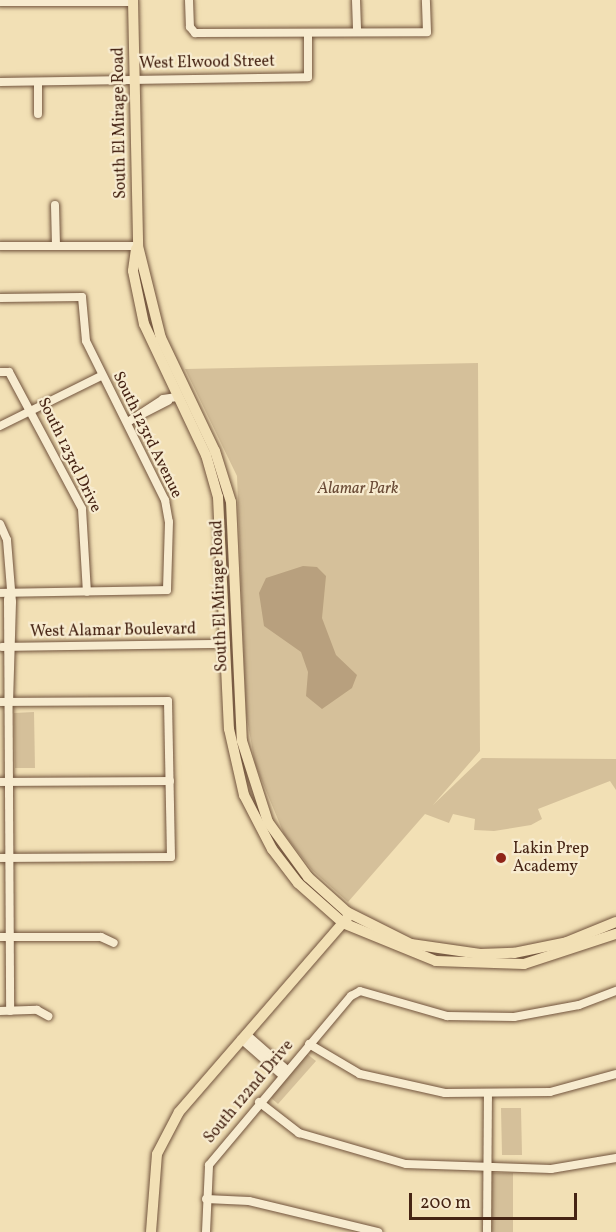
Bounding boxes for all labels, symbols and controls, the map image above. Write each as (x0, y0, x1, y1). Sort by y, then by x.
street label: South El Mirage Road (109, 47, 131, 199)
street label: West Elwood Street (139, 52, 275, 74)
street label: South 123rd Avenue (108, 369, 186, 501)
street label: South 123rd Drive (33, 395, 105, 515)
park label: Alamar Park (317, 479, 399, 499)
street label: South El Mirage Road (208, 520, 232, 672)
street label: West Alamar Boulevard (30, 620, 196, 642)
place label: Lakin Prep Academy (513, 839, 589, 877)
marker: Lakin Prep Academy (494, 851, 508, 865)
street label: South 122nd Drive (200, 1036, 298, 1148)
scale bar (412, 1181, 580, 1219)
text: 200 m (420, 1191, 471, 1216)

